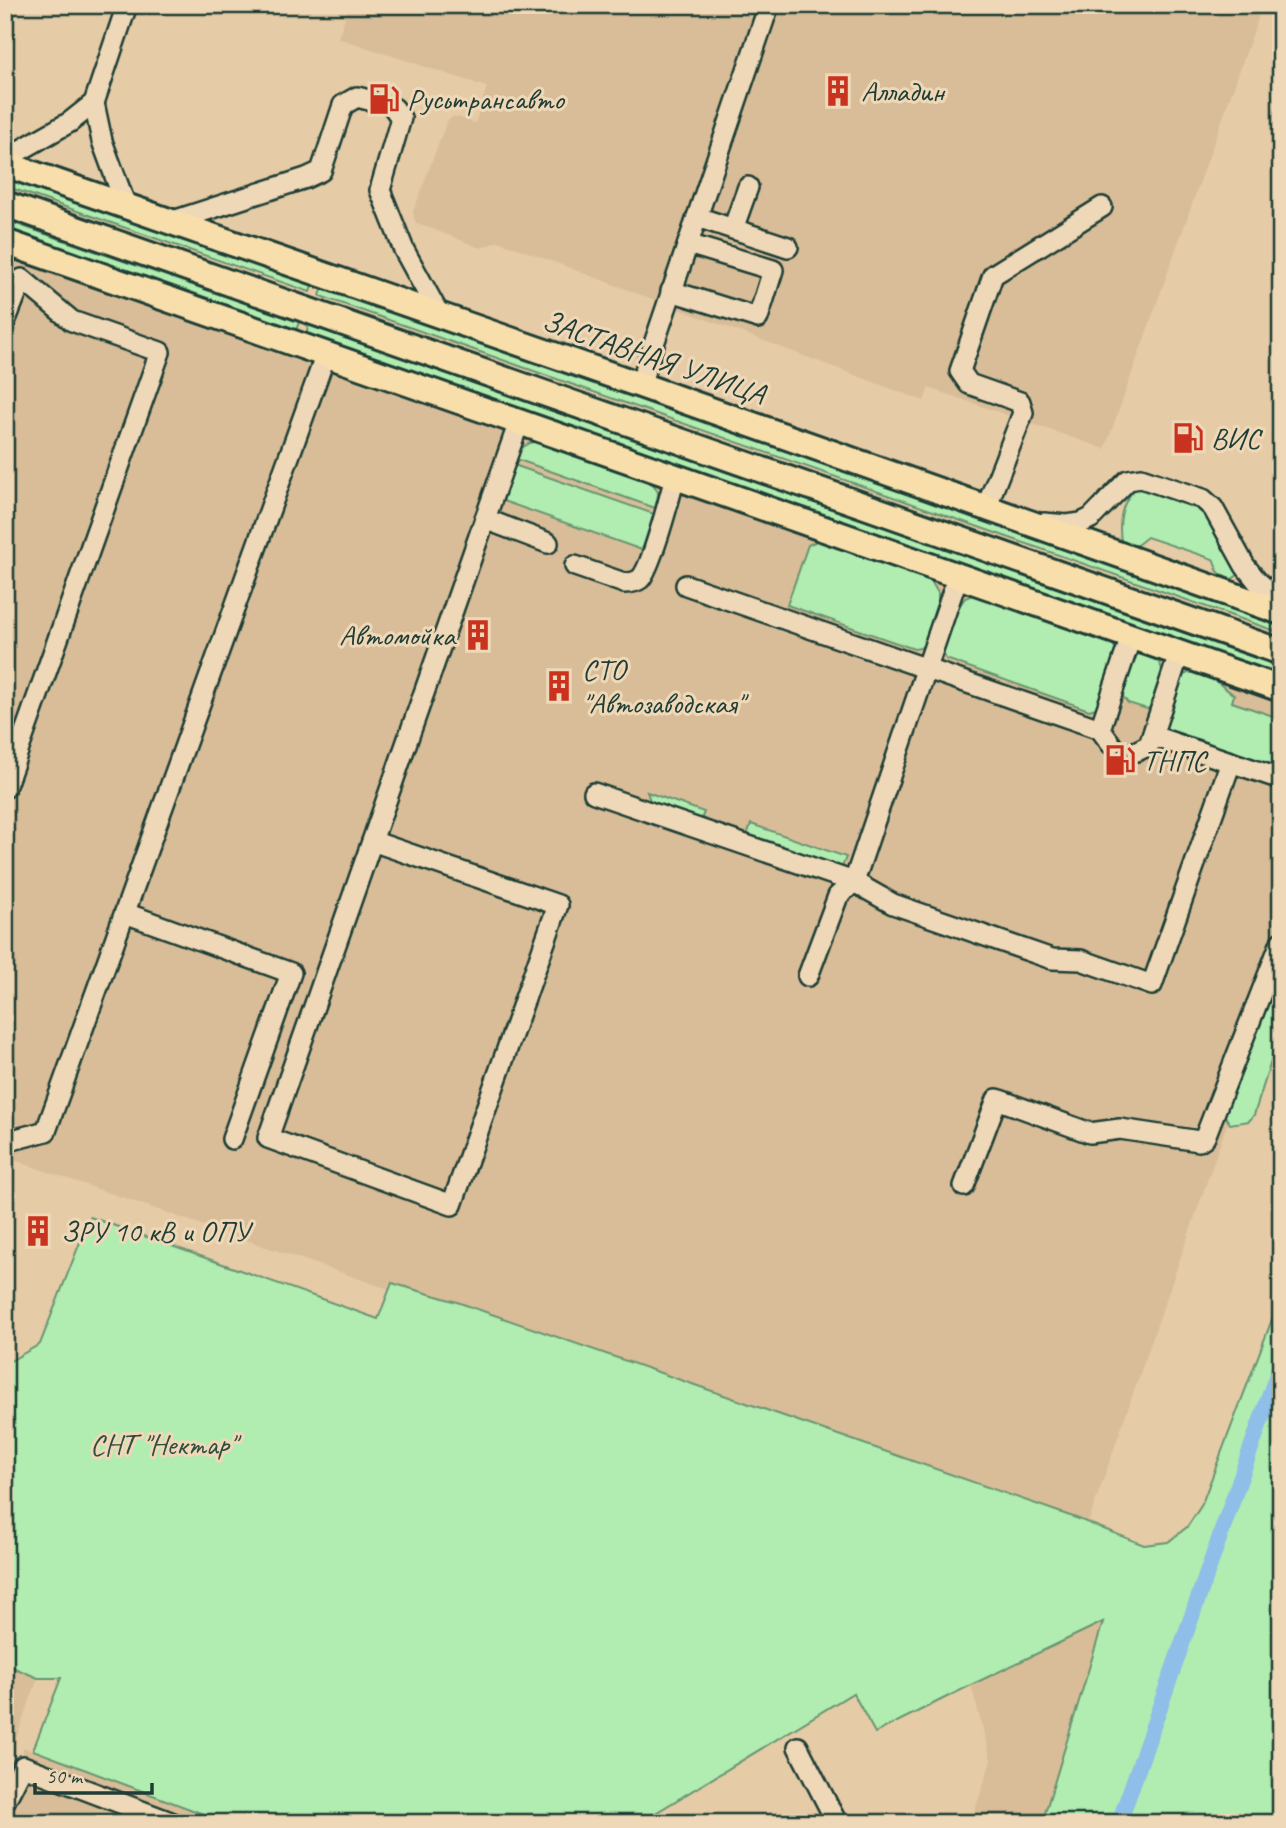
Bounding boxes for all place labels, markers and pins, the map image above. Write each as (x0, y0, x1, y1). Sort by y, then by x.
place label: Алладин (861, 72, 946, 110)
building icon: Алладин (821, 74, 855, 108)
place label: Русьтрансавто (407, 80, 565, 118)
fuel station icon: Русьтрансавто (367, 82, 401, 116)
place label: ВИС (1211, 419, 1263, 457)
fuel station icon: ВИС (1171, 421, 1205, 455)
place label: Автомойка (339, 616, 457, 654)
building icon: Автомойка (461, 618, 495, 652)
place label: СТО "Автозаводская" (582, 650, 749, 722)
building icon: СТО "Автозаводская" (542, 669, 576, 703)
place label: ТНПС (1143, 741, 1209, 779)
fuel station icon: ТНПС (1103, 743, 1137, 777)
place label: ЗРУ 10 кВ и ОПУ (61, 1212, 254, 1250)
building icon: ЗРУ 10 кВ и ОПУ (21, 1214, 55, 1248)

